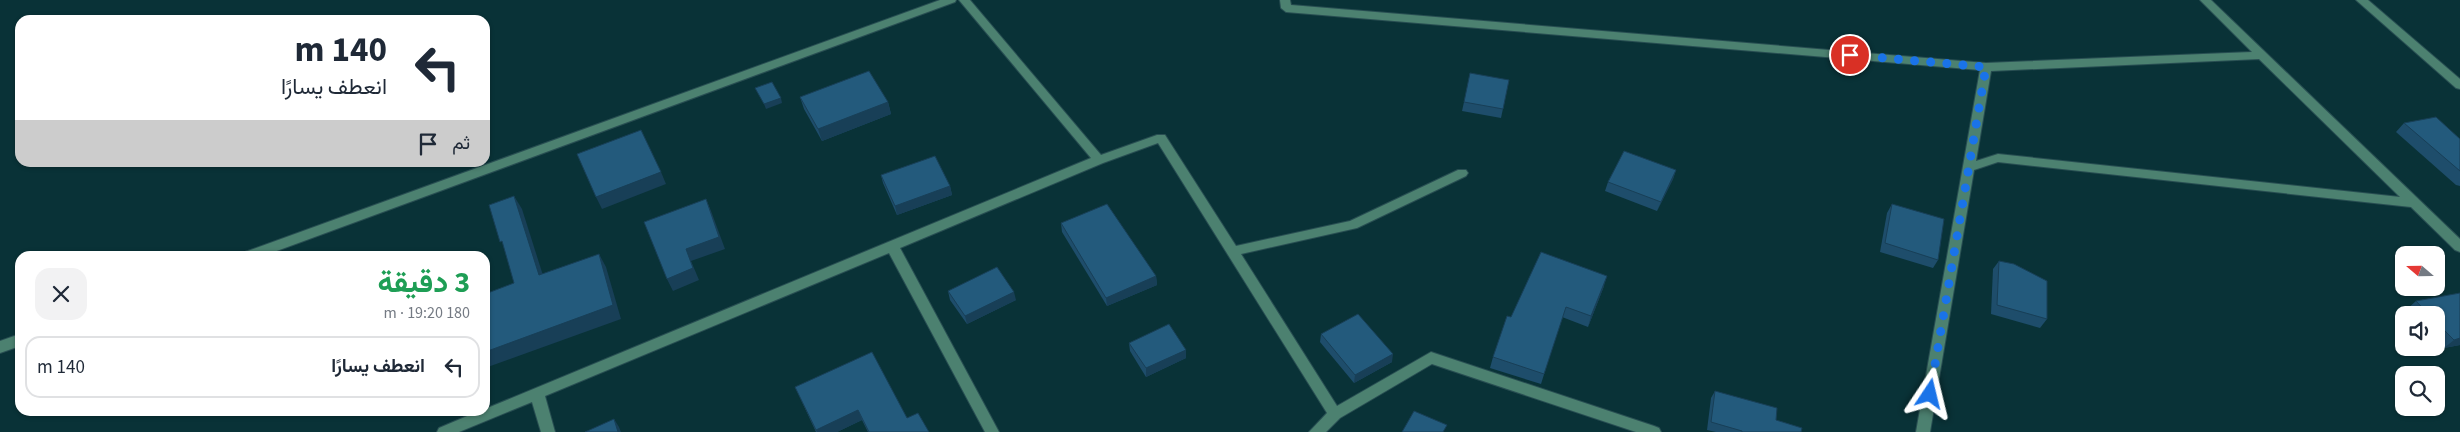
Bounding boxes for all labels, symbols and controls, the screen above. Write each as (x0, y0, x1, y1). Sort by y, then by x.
text: 140 m (295, 25, 387, 75)
pin (1829, 34, 1871, 76)
icon: left (405, 35, 470, 100)
icon: arrive (1836, 41, 1864, 69)
text: انعطف يسارًا (281, 71, 387, 103)
icon: arrive (414, 130, 442, 158)
text: ثم (452, 130, 470, 157)
north arrow (2395, 246, 2445, 296)
map controls (2395, 246, 2445, 416)
text: 3 دقيقة (377, 261, 470, 304)
button: close (35, 268, 87, 320)
text: 180 m · 19:20 (383, 302, 470, 324)
button: sound (2395, 306, 2445, 356)
text: انعطف يسارًا (331, 353, 425, 380)
icon: left (440, 353, 468, 381)
text: 140 m (37, 354, 85, 381)
button: search (2395, 366, 2445, 416)
position arrow (1903, 367, 1955, 419)

